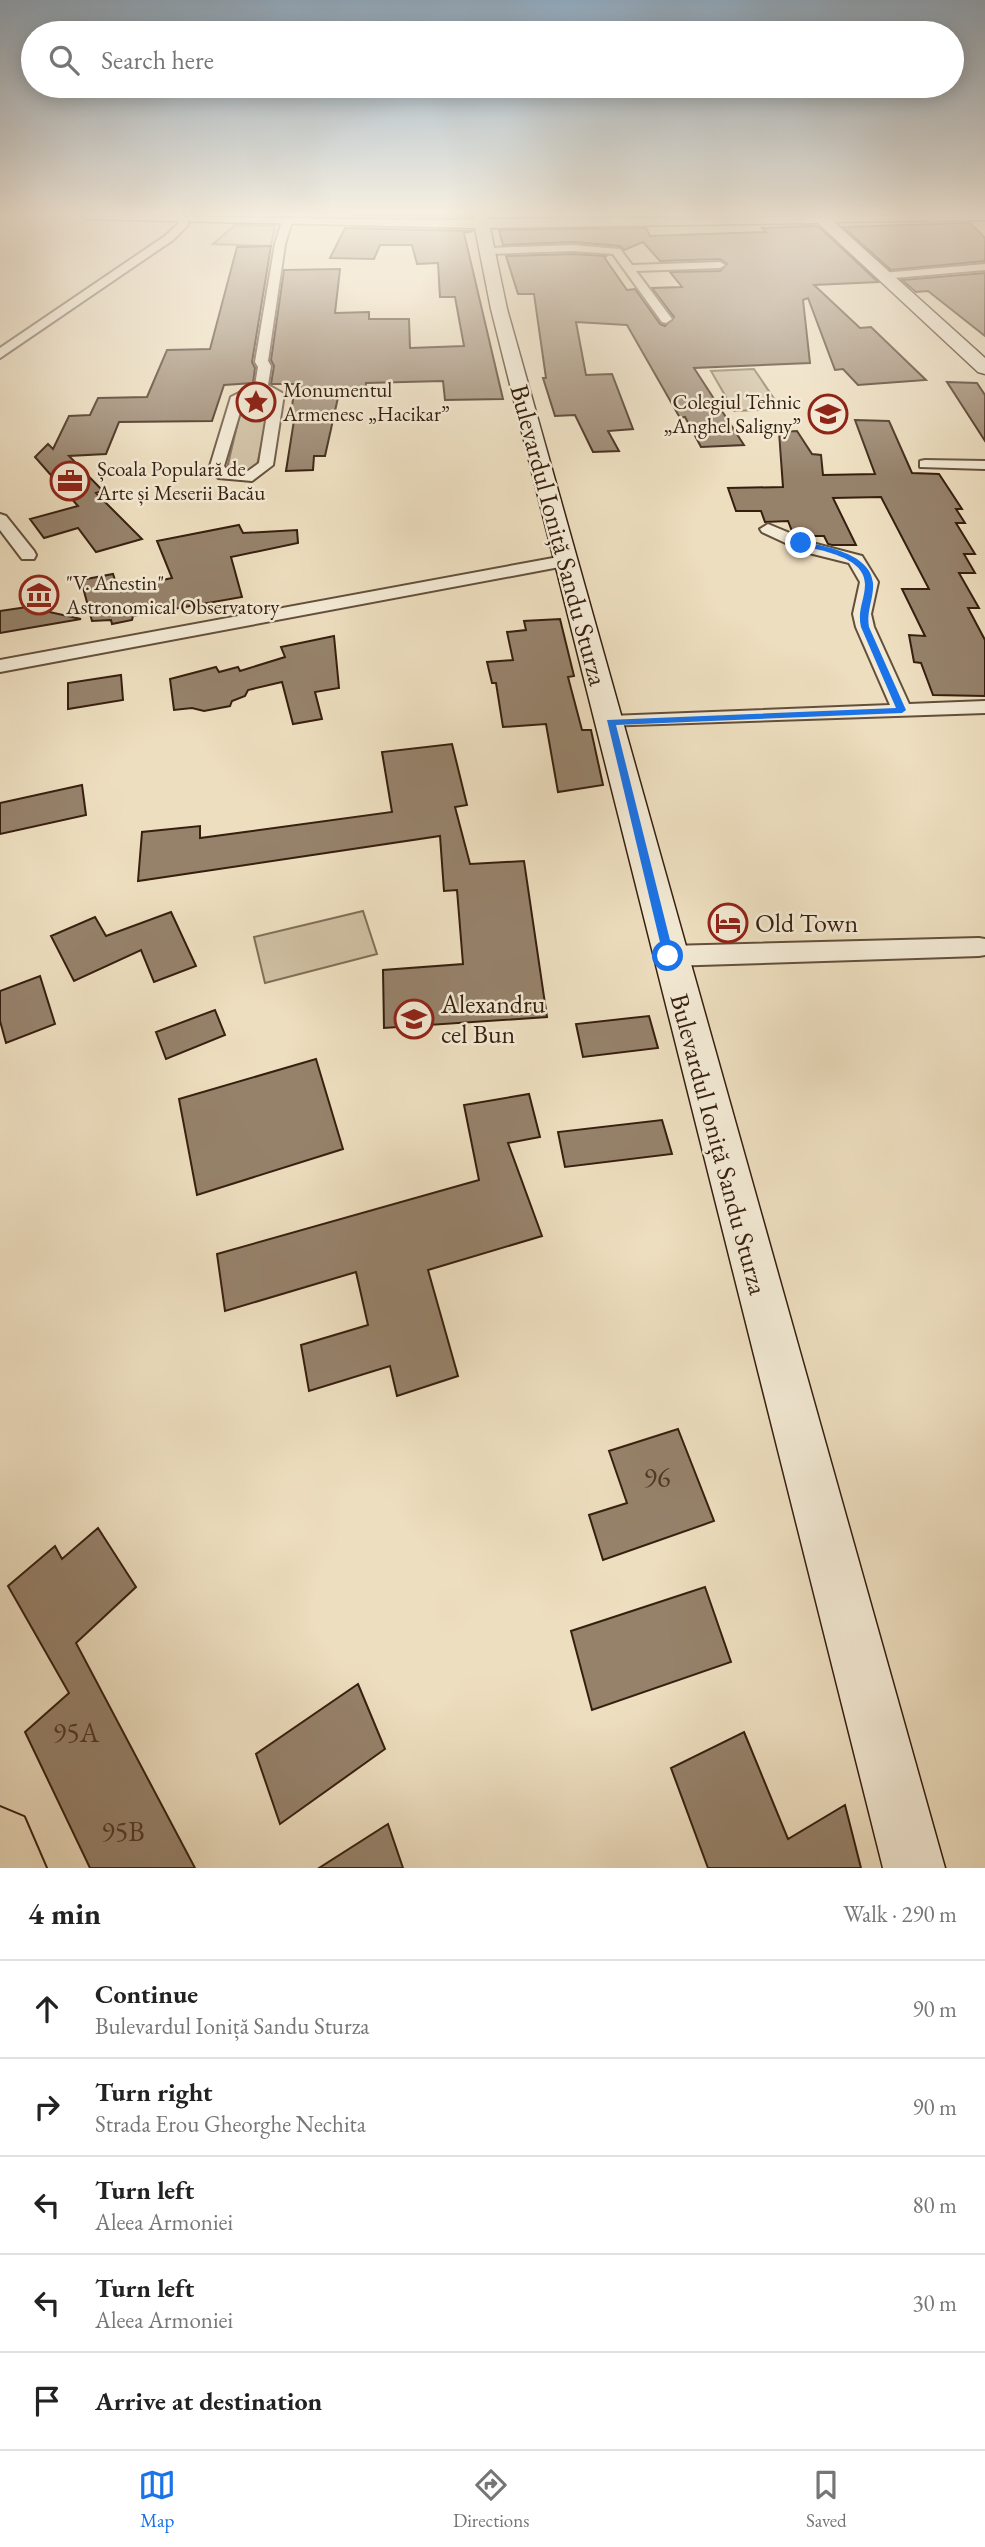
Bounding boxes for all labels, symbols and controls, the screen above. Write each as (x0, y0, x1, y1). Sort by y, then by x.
search box (21, 21, 964, 98)
icon: search (45, 41, 83, 79)
text: Search here (101, 43, 214, 77)
place label: Monumentul Armenesc „Hacikar” (282, 376, 450, 427)
place icon: Monumentul Armenesc „Hacikar” (235, 381, 277, 423)
street label: Bulevardul Ioniță Sandu Sturza (502, 381, 616, 690)
place label: Colegiul Tehnic „Anghel Saligny” (664, 388, 801, 439)
school or university icon: Colegiul Tehnic „Anghel Saligny” (807, 393, 849, 435)
place label: Școala Populară de Arte și Meserii Bacău (96, 455, 265, 506)
office icon: Școala Populară de Arte și Meserii Bacău (49, 460, 91, 502)
route end (785, 527, 816, 558)
place label: "V. Anestin" Astronomical Observatory (65, 569, 280, 620)
museum icon: "V. Anestin" Astronomical Observatory (18, 574, 60, 616)
hotel icon: Old Town (707, 902, 749, 944)
place label: Old Town (755, 906, 858, 940)
route start (652, 940, 683, 971)
place label: Alexandru cel Bun (440, 987, 546, 1051)
street label: Bulevardul Ioniță Sandu Sturza (662, 990, 776, 1299)
school or university icon: Alexandru cel Bun (393, 998, 435, 1040)
house number: 96 (644, 1459, 670, 1495)
house number: 95A (53, 1714, 100, 1750)
house number: 95B (101, 1813, 145, 1849)
text: 4 min (28, 1894, 101, 1933)
text: Walk · 290 m (843, 1899, 957, 1929)
text: Continue (95, 1977, 198, 2011)
icon: ahead (28, 1990, 66, 2028)
text: 90 m (912, 1994, 957, 2024)
text: Bulevardul Ioniță Sandu Sturza (95, 2011, 370, 2041)
text: Turn right (95, 2075, 213, 2109)
icon: right (28, 2088, 66, 2126)
text: 90 m (912, 2092, 957, 2122)
text: Strada Erou Gheorghe Nechita (95, 2109, 366, 2139)
text: Turn left (95, 2173, 194, 2207)
icon: left (28, 2186, 66, 2224)
text: 80 m (912, 2190, 957, 2220)
text: Aleea Armoniei (95, 2207, 233, 2237)
text: Turn left (95, 2271, 194, 2305)
icon: left (28, 2284, 66, 2322)
text: 30 m (912, 2288, 957, 2318)
text: Aleea Armoniei (95, 2305, 233, 2335)
icon: arrive (28, 2382, 66, 2420)
text: Arrive at destination (95, 2384, 322, 2418)
tab: Map (138, 2466, 176, 2533)
tab: Directions (453, 2466, 529, 2533)
tab: Saved (806, 2466, 847, 2533)

